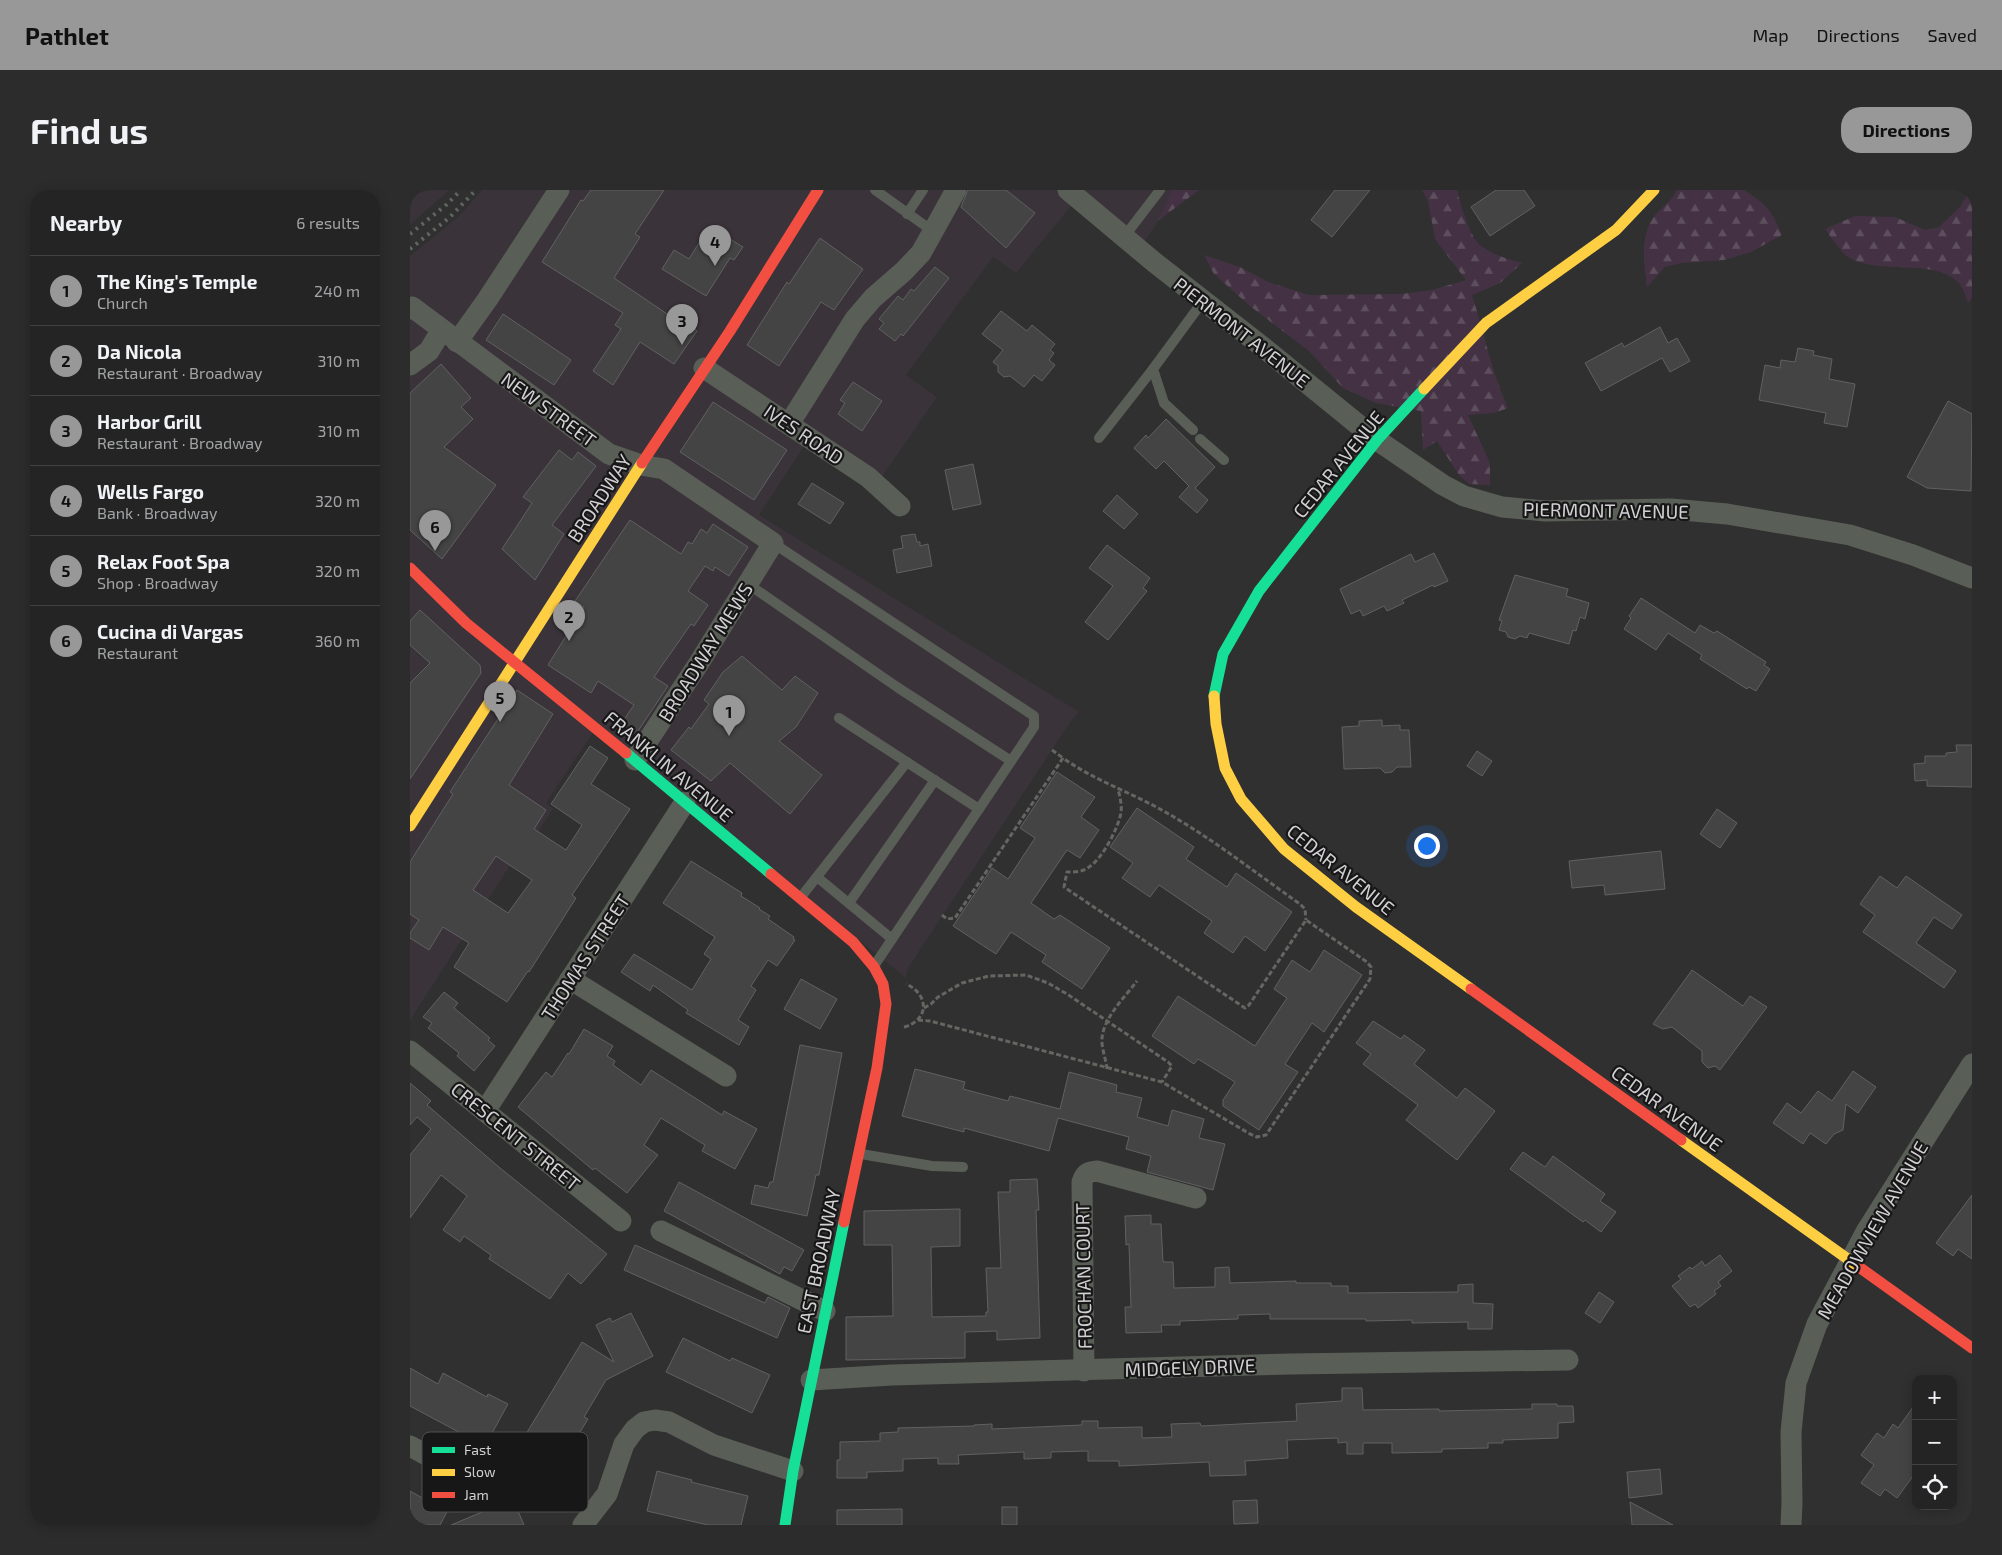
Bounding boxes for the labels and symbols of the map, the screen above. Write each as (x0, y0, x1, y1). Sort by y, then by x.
pin: 4 (699, 225, 731, 266)
street label: PIERMONT AVENUE (1170, 272, 1314, 392)
pin: 3 (666, 304, 698, 345)
street label: NEW STREET (497, 367, 601, 451)
street label: IVES ROAD (760, 399, 848, 469)
street label: CEDAR AVENUE (1288, 406, 1388, 522)
street label: BROADWAY (562, 450, 636, 546)
street label: PIERMONT AVENUE (1523, 497, 1689, 523)
pin: 6 (419, 510, 451, 551)
street label: BROADWAY MEWS (653, 578, 757, 726)
pin: 2 (553, 600, 585, 641)
pin: 5 (484, 681, 516, 722)
pin: 1 (713, 695, 745, 736)
street label: FRANKLIN AVENUE (600, 706, 738, 826)
street label: CEDAR AVENUE (1283, 819, 1399, 919)
your location (1414, 833, 1440, 859)
street label: THOMAS STREET (536, 890, 634, 1024)
street label: CEDAR AVENUE (1607, 1060, 1727, 1156)
street label: CRESCENT STREET (447, 1077, 585, 1195)
street label: MEADOWVIEW AVENUE (1812, 1137, 1932, 1323)
street label: EAST BROADWAY (791, 1186, 845, 1336)
street label: FROCHAN COURT (1070, 1203, 1096, 1349)
street label: MIDGELY DRIVE (1124, 1353, 1256, 1381)
legend (422, 1432, 588, 1512)
text: Fast (464, 1441, 491, 1458)
text: Slow (464, 1463, 496, 1480)
text: Jam (464, 1486, 489, 1503)

